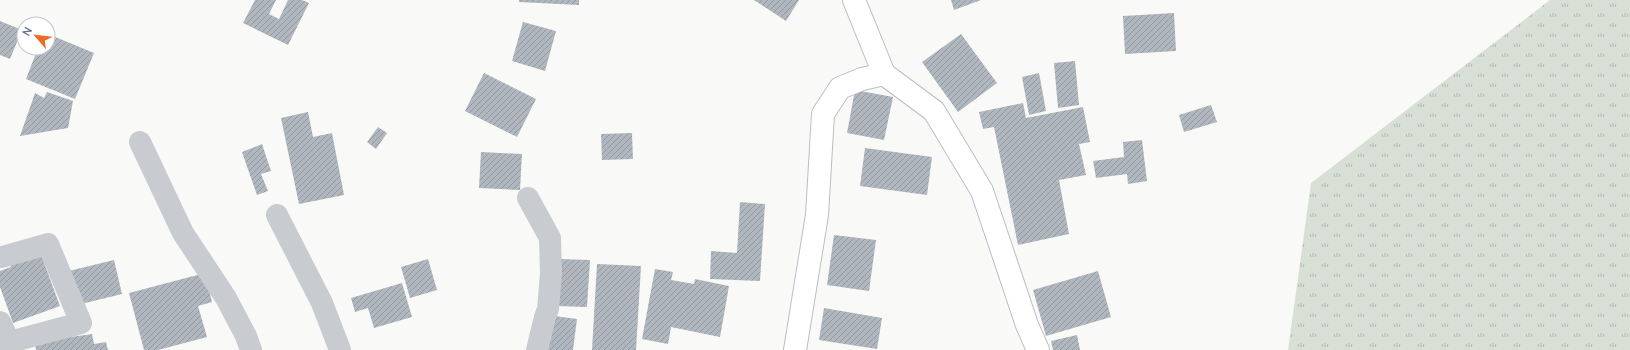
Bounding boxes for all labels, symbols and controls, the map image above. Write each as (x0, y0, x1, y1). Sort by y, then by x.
north arrow (16, 16, 56, 56)
text: N (18, 24, 35, 38)

